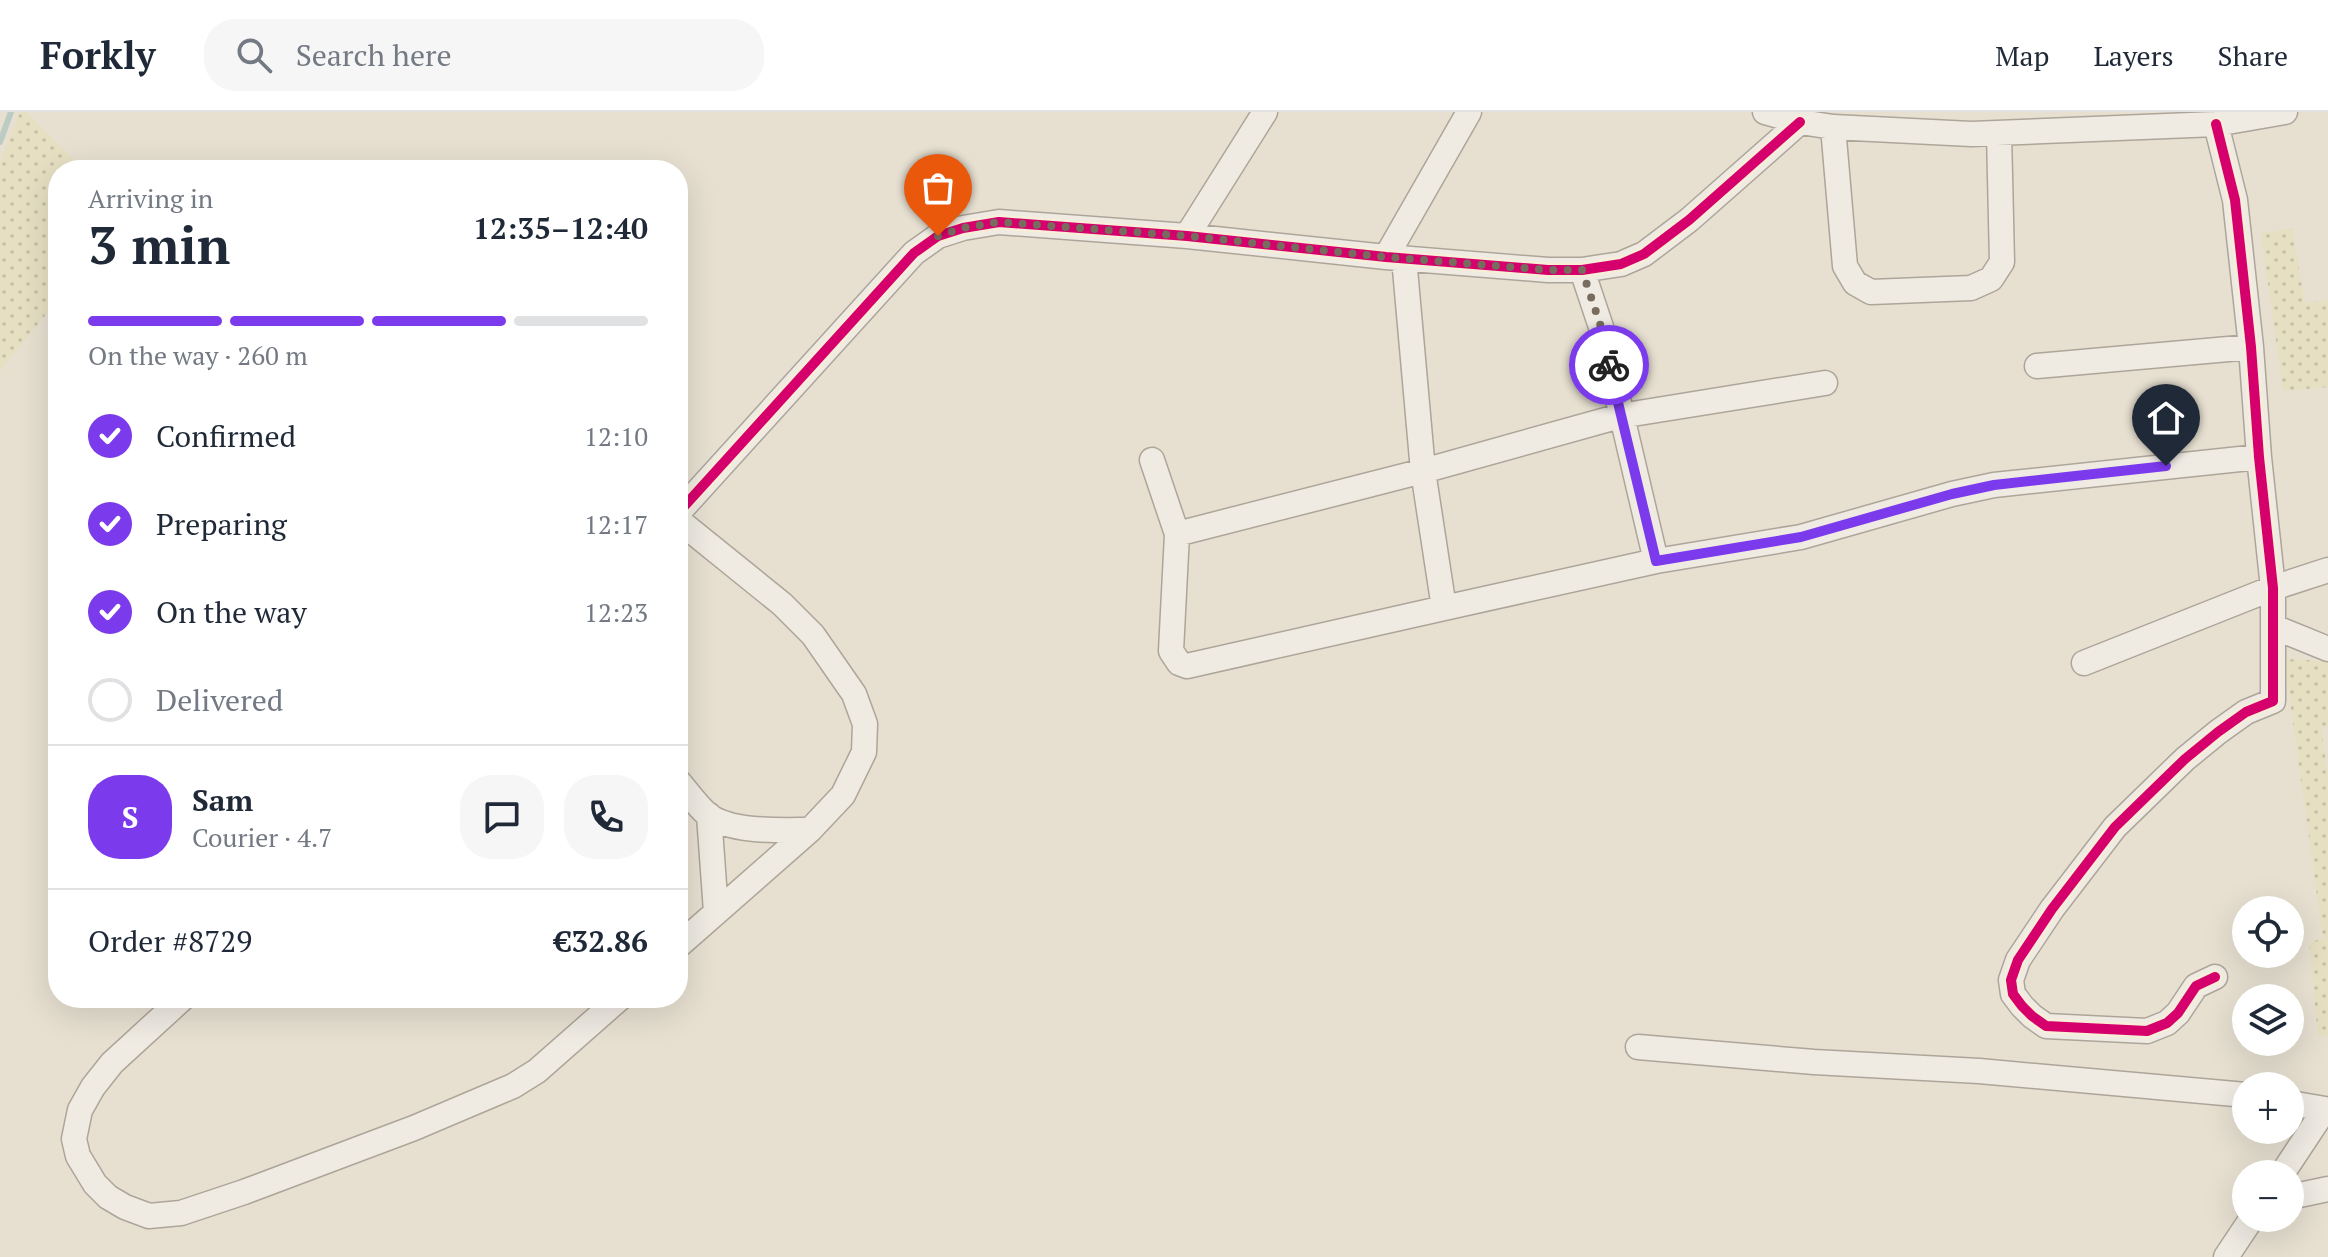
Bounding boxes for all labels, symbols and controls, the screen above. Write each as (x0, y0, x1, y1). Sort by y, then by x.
search box (204, 19, 764, 91)
text: Forkly (40, 30, 156, 80)
icon: search (232, 33, 276, 77)
text: Search here (296, 35, 452, 75)
text: Map (1995, 37, 2049, 74)
text: Layers (2093, 37, 2174, 74)
text: Share (2218, 37, 2288, 74)
pin (904, 154, 972, 236)
icon: bag (916, 166, 960, 210)
text: Arriving in (88, 181, 213, 215)
text: 12:35–12:40 (473, 208, 648, 248)
text: 3 min (88, 210, 230, 279)
courier (1569, 325, 1649, 405)
text: On the way · 260 m (88, 338, 308, 372)
icon: bike (1587, 343, 1631, 387)
pin (2132, 384, 2200, 466)
icon: home (2144, 396, 2188, 440)
icon: check (88, 414, 132, 458)
text: Confirmed (156, 416, 296, 456)
text: 12:10 (584, 419, 648, 453)
icon: check (88, 502, 132, 546)
text: Preparing (156, 504, 287, 544)
text: 12:17 (584, 507, 648, 541)
icon: check (88, 590, 132, 634)
text: On the way (156, 592, 307, 632)
text: 12:23 (584, 595, 648, 629)
text: Delivered (156, 680, 283, 720)
button: chat (460, 775, 544, 859)
button: phone (564, 775, 648, 859)
text: Sam (192, 780, 253, 820)
text: S (122, 797, 138, 837)
text: Courier · 4.7 (192, 820, 332, 854)
map controls (2232, 896, 2304, 1232)
button: locate (2232, 896, 2304, 968)
text: Order #8729 (88, 921, 252, 961)
text: €32.86 (554, 921, 648, 961)
button: layers (2232, 984, 2304, 1056)
button: + (2232, 1072, 2304, 1144)
button: − (2232, 1160, 2304, 1232)

